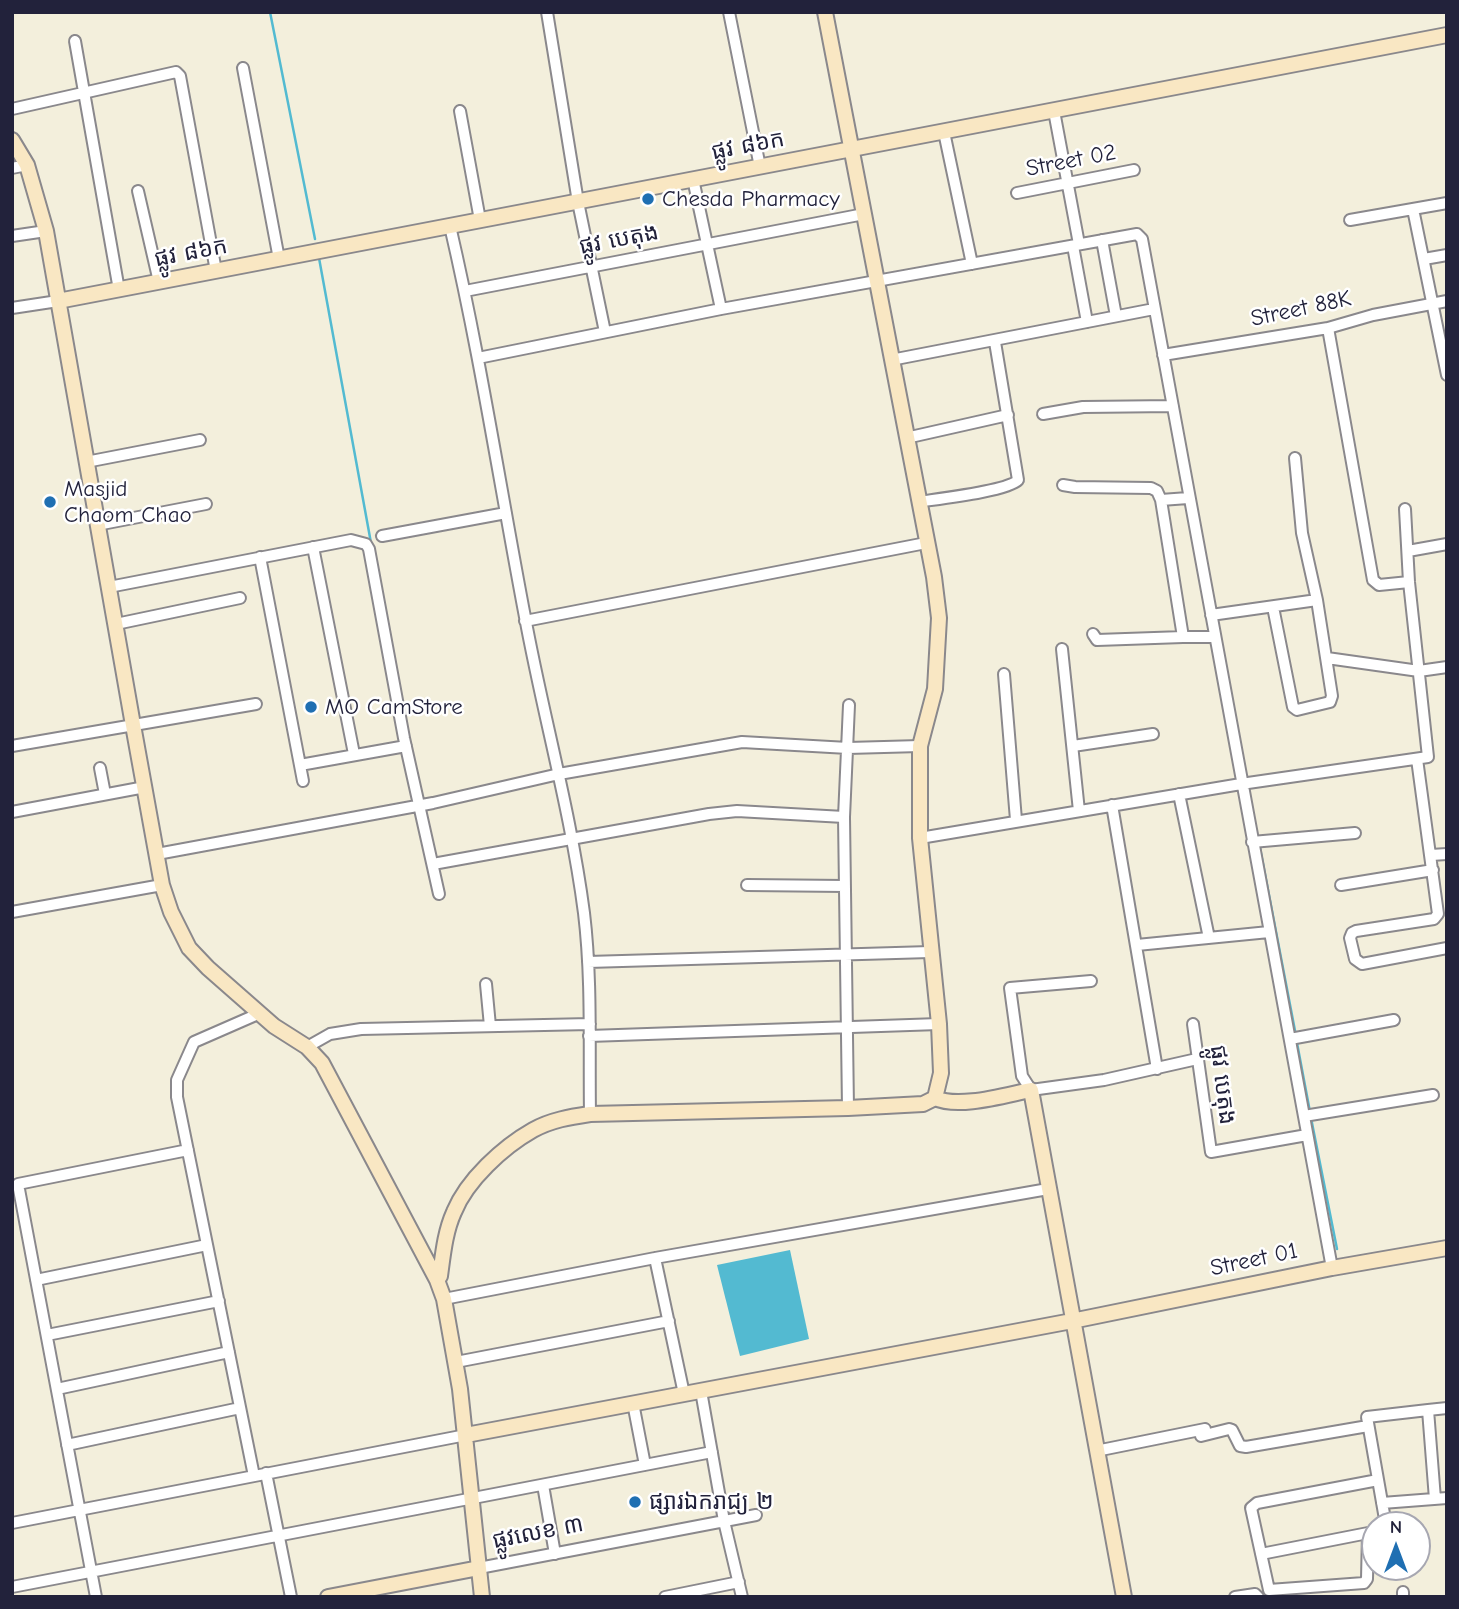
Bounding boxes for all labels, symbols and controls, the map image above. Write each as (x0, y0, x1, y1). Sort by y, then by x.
street label: ផ្លូវ ៨៦ក (709, 125, 787, 167)
street label: Street 02 (1024, 139, 1118, 183)
place label: Chesda Pharmacy (662, 185, 840, 213)
marker: Chesda Pharmacy (640, 191, 656, 207)
street label: ផ្លូវ បេតុង (577, 219, 661, 261)
street label: ផ្លូវ ៨៦ក (152, 232, 230, 274)
street label: Street 88K (1248, 285, 1354, 333)
place label: Masjid Chaom Chao (64, 475, 192, 529)
marker: Masjid Chaom Chao (42, 494, 58, 510)
place label: MO CamStore (325, 693, 463, 721)
marker: MO CamStore (303, 699, 319, 715)
street label: ផ្លូវ បេតុង (1203, 1044, 1241, 1126)
street label: Street 01 (1208, 1237, 1300, 1283)
place label: ផ្សារឯករាជ្យ ២ (649, 1488, 773, 1516)
marker: ផ្សារឯករាជ្យ ២ (627, 1494, 643, 1510)
street label: ផ្លូវលេខ ៣ (490, 1511, 586, 1555)
north arrow (1361, 1511, 1431, 1581)
text: N (1390, 1516, 1402, 1538)

